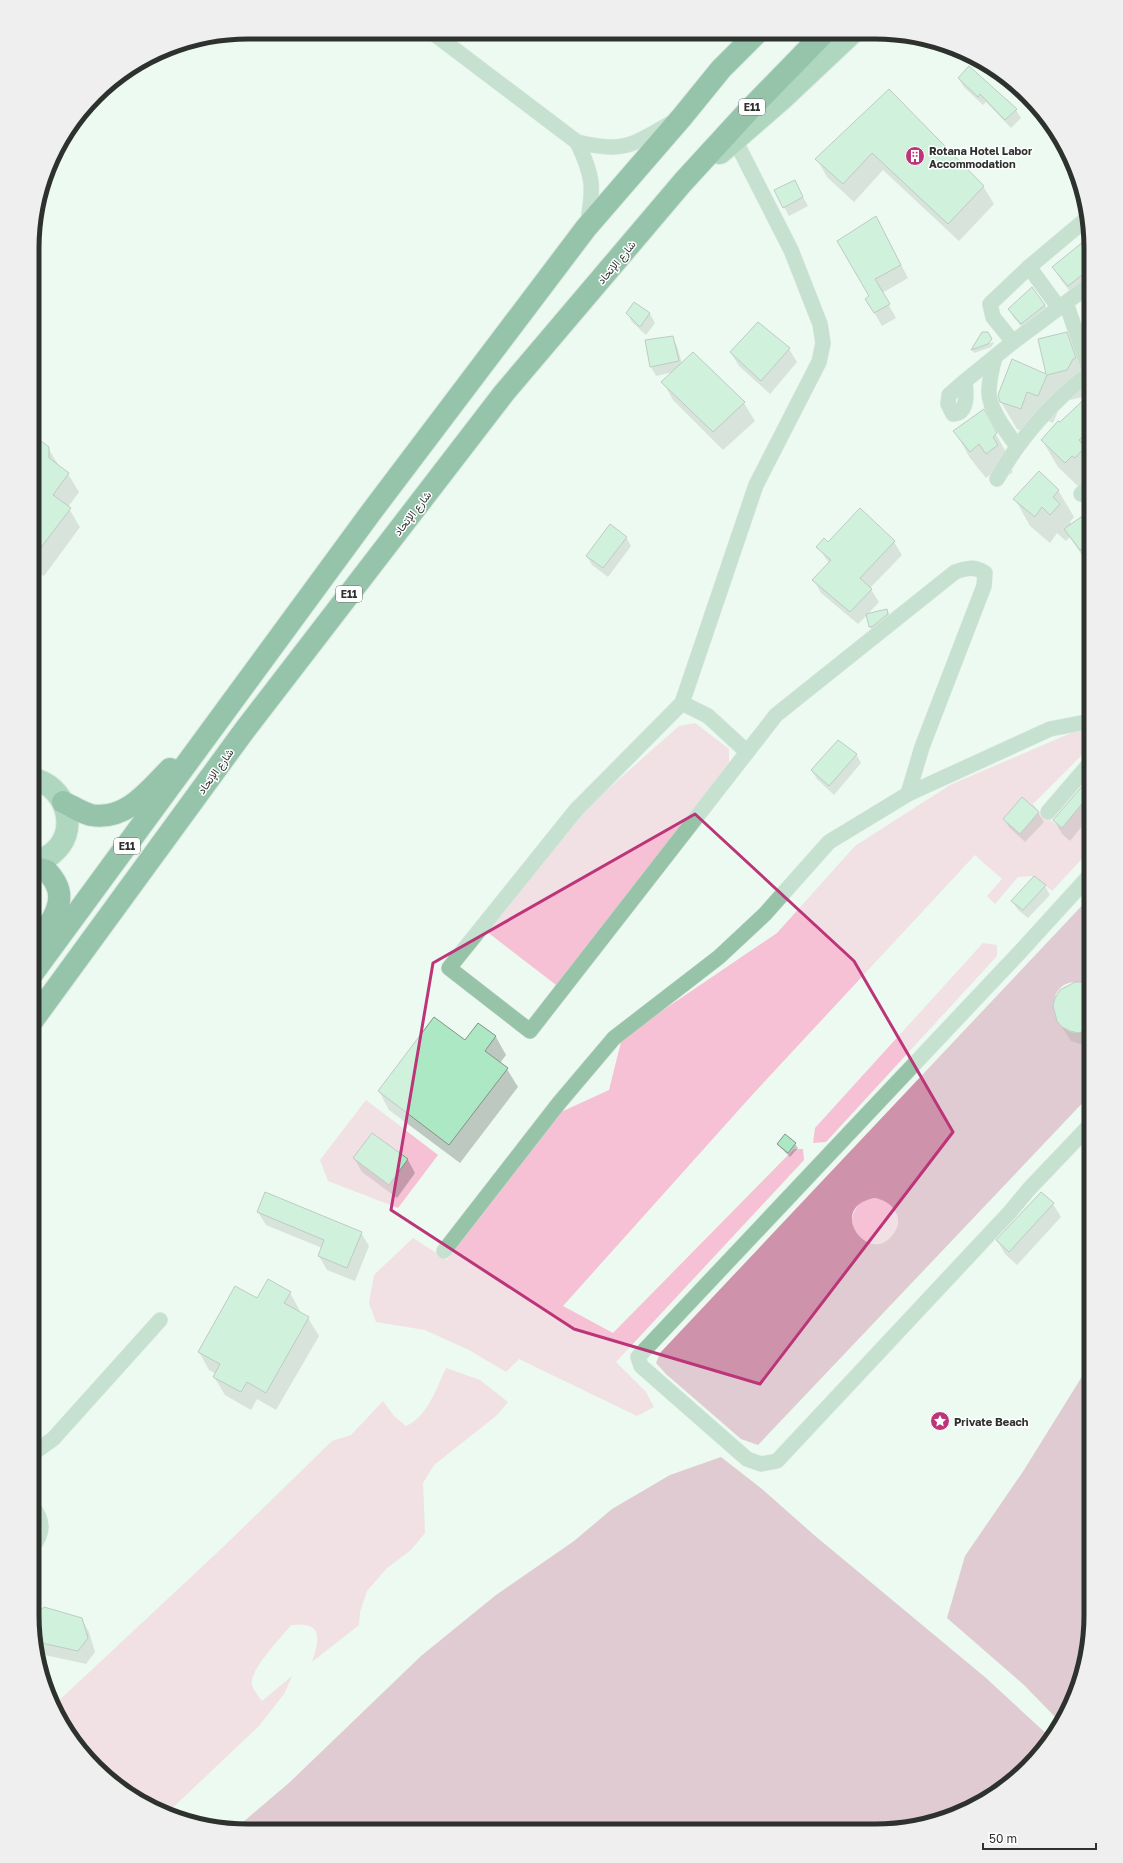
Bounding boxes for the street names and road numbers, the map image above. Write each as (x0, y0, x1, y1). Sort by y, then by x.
road number: E11 (739, 99, 765, 115)
street label: شارع الإتحاد (594, 237, 640, 288)
street label: شارع الإتحاد (391, 488, 435, 539)
road number: E11 (336, 586, 362, 602)
street label: شارع الإتحاد (194, 746, 238, 797)
road number: E11 (114, 838, 140, 854)

